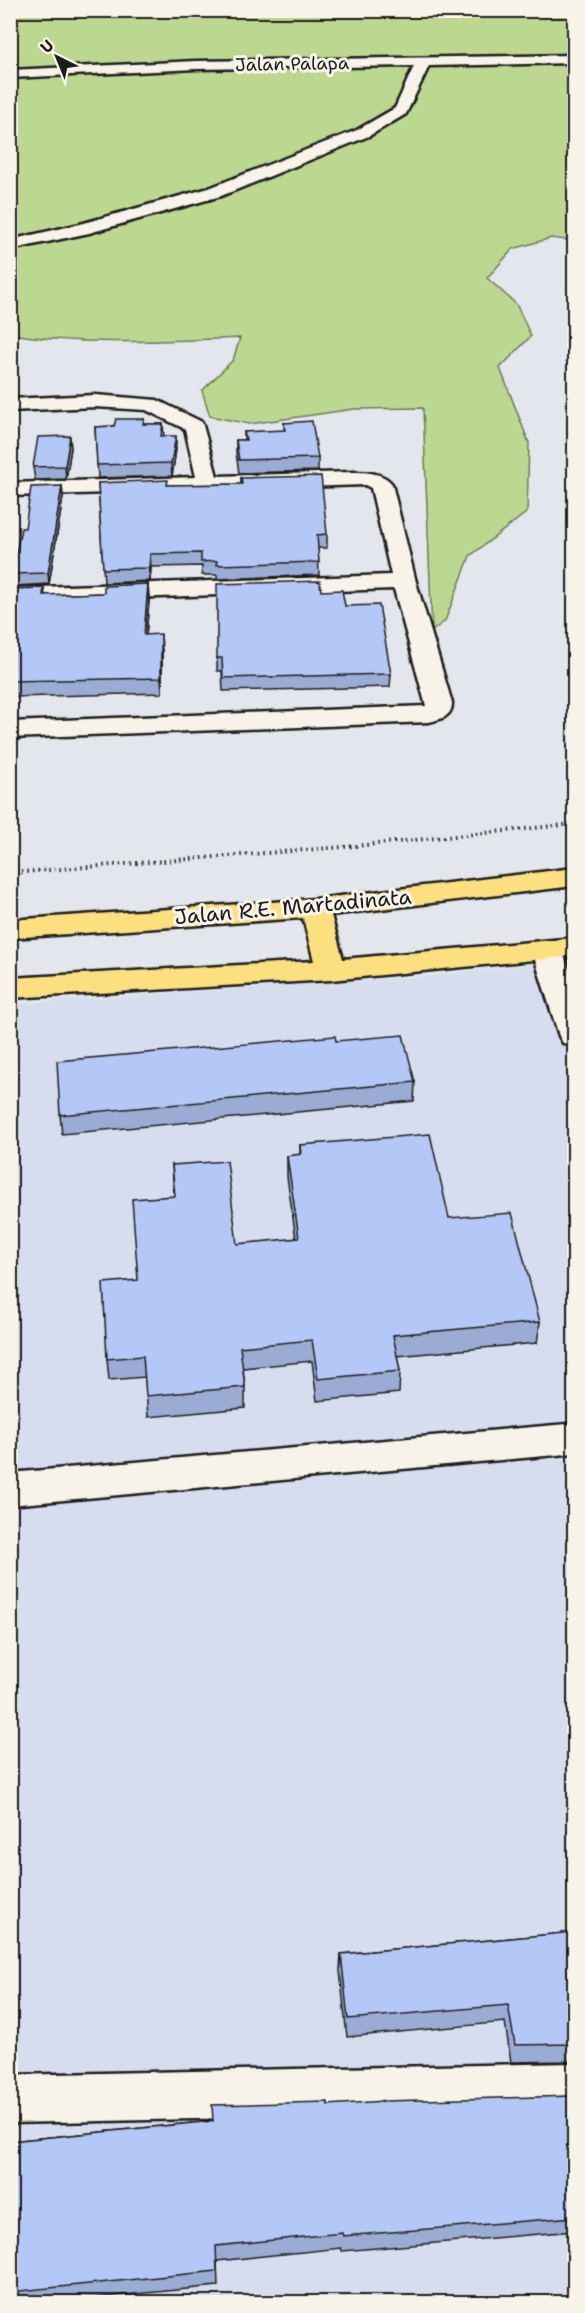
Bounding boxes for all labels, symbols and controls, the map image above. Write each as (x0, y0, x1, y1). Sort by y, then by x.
north arrow (27, 27, 87, 87)
text: U (36, 35, 58, 58)
street label: Jalan Palapa (235, 51, 349, 77)
street label: Jalan R.E. Martadinata (173, 883, 413, 931)

